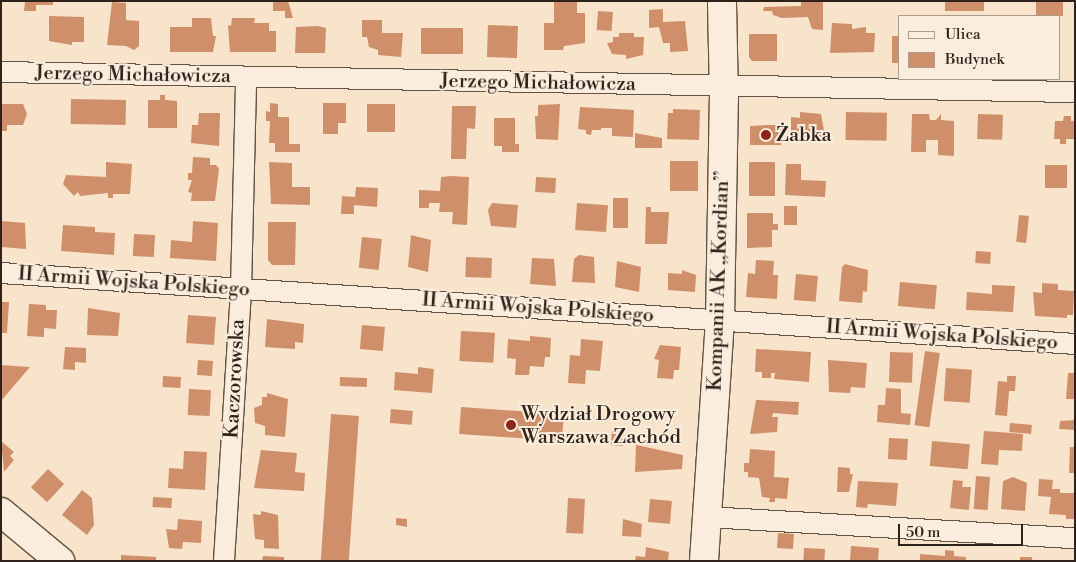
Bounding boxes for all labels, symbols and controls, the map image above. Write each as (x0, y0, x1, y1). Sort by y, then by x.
legend (898, 15, 1061, 80)
text: Ulica (945, 25, 981, 44)
text: Budynek (945, 50, 1004, 69)
street label: Jerzego Michałowicza (35, 61, 231, 89)
street label: Jerzego Michałowicza (440, 69, 636, 97)
place label: Żabka (776, 123, 832, 147)
marker: Żabka (760, 129, 772, 141)
street label: Kompanii AK „Kordian” (703, 170, 735, 392)
street label: II Armii Wojska Polskiego (17, 262, 251, 302)
street label: II Armii Wojska Polskiego (421, 288, 655, 328)
street label: II Armii Wojska Polskiego (825, 315, 1059, 355)
street label: Kaczorowska (220, 319, 250, 439)
place label: Wydział Drogowy Warszawa Zachód (521, 402, 681, 449)
marker: Wydział Drogowy Warszawa Zachód (505, 419, 517, 431)
scale bar (901, 514, 1026, 546)
text: 50 m (906, 523, 940, 542)

